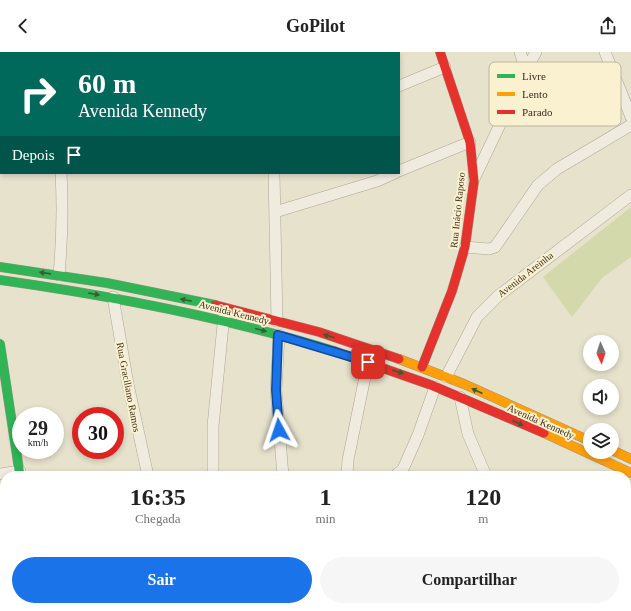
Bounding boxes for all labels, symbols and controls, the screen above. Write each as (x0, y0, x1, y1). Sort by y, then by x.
icon: back (12, 15, 34, 37)
icon: share (597, 15, 619, 37)
text: GoPilot (286, 16, 345, 36)
legend (489, 62, 621, 126)
icon: right (12, 68, 64, 120)
text: 60 m (78, 68, 136, 99)
text: Livre (522, 70, 546, 82)
text: Lento (522, 88, 548, 100)
text: Avenida Kennedy (78, 101, 207, 121)
text: Parado (522, 106, 553, 118)
icon: arrive (63, 144, 85, 166)
text: Depois (12, 147, 55, 163)
street label: Rua Inácio Raposo (448, 172, 467, 248)
street label: Avenida Areinha (495, 249, 556, 299)
one-way arrow (39, 270, 51, 276)
one-way arrow (88, 291, 100, 297)
one-way arrow (180, 296, 193, 302)
street label: Avenida Kennedy (198, 298, 270, 326)
one-way arrow (255, 327, 267, 333)
one-way arrow (323, 333, 335, 339)
north arrow (583, 335, 619, 371)
map controls (583, 335, 619, 459)
street label: Rua Graciliano Ramos (114, 341, 143, 433)
pin (351, 345, 385, 379)
icon: arrive (357, 351, 379, 373)
one-way arrow (393, 370, 405, 376)
button: sound (583, 379, 619, 415)
one-way arrow (472, 388, 483, 394)
street label: Avenida Kennedy (506, 402, 576, 441)
speed limit sign: 30 (72, 407, 124, 459)
position arrow (258, 409, 300, 451)
text: 29 (28, 417, 48, 439)
one-way arrow (512, 420, 524, 426)
button: layers (583, 423, 619, 459)
text: km/h (28, 437, 48, 448)
text: 16:35 (130, 484, 186, 510)
text: 1 (319, 484, 331, 510)
text: 120 (465, 484, 501, 510)
text: Chegada (135, 511, 180, 526)
text: min (315, 511, 336, 526)
text: m (478, 511, 488, 526)
button: Sair (12, 557, 312, 603)
button: Compartilhar (320, 557, 619, 603)

